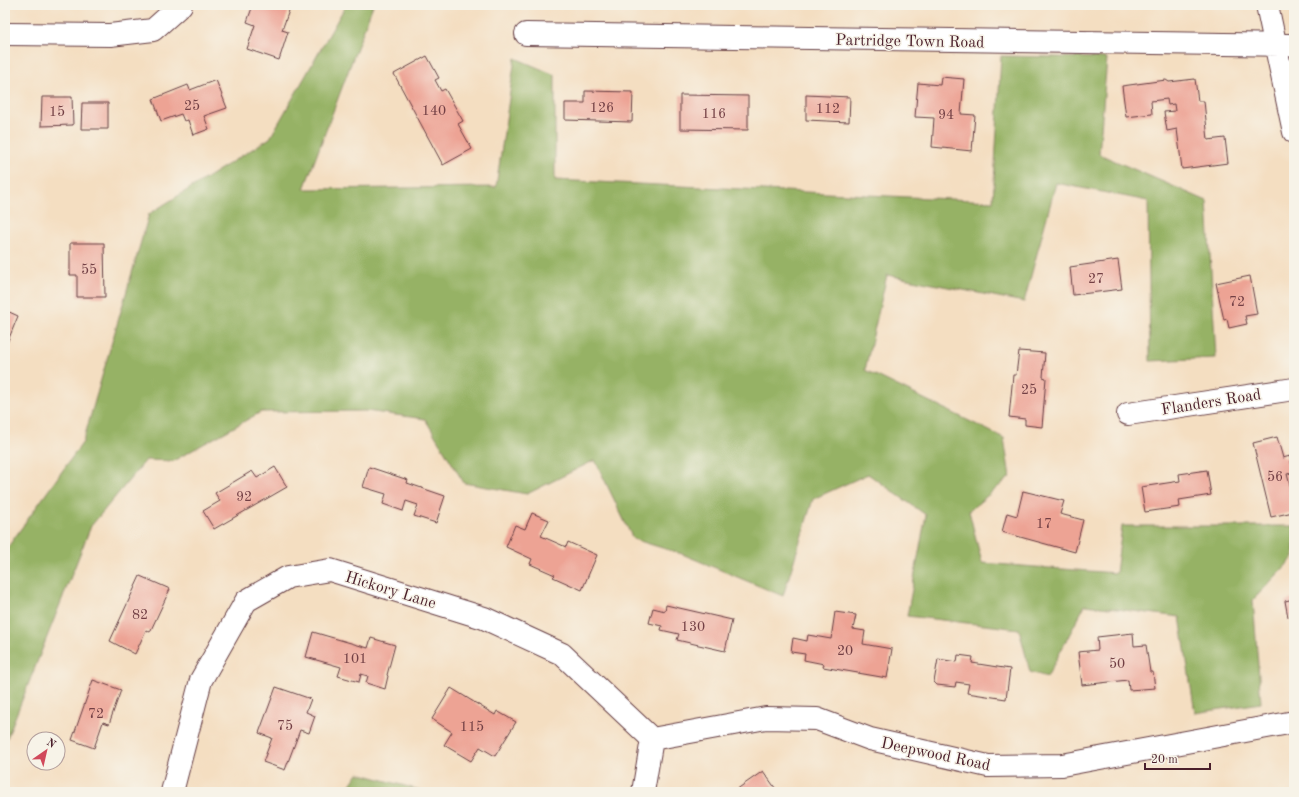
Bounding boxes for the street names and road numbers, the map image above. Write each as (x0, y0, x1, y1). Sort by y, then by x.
street label: Partridge Town Road (835, 33, 985, 51)
street label: Flanders Road (1160, 387, 1262, 419)
street label: Hickory Lane (343, 569, 438, 612)
street label: Deepwood Road (880, 736, 992, 774)

